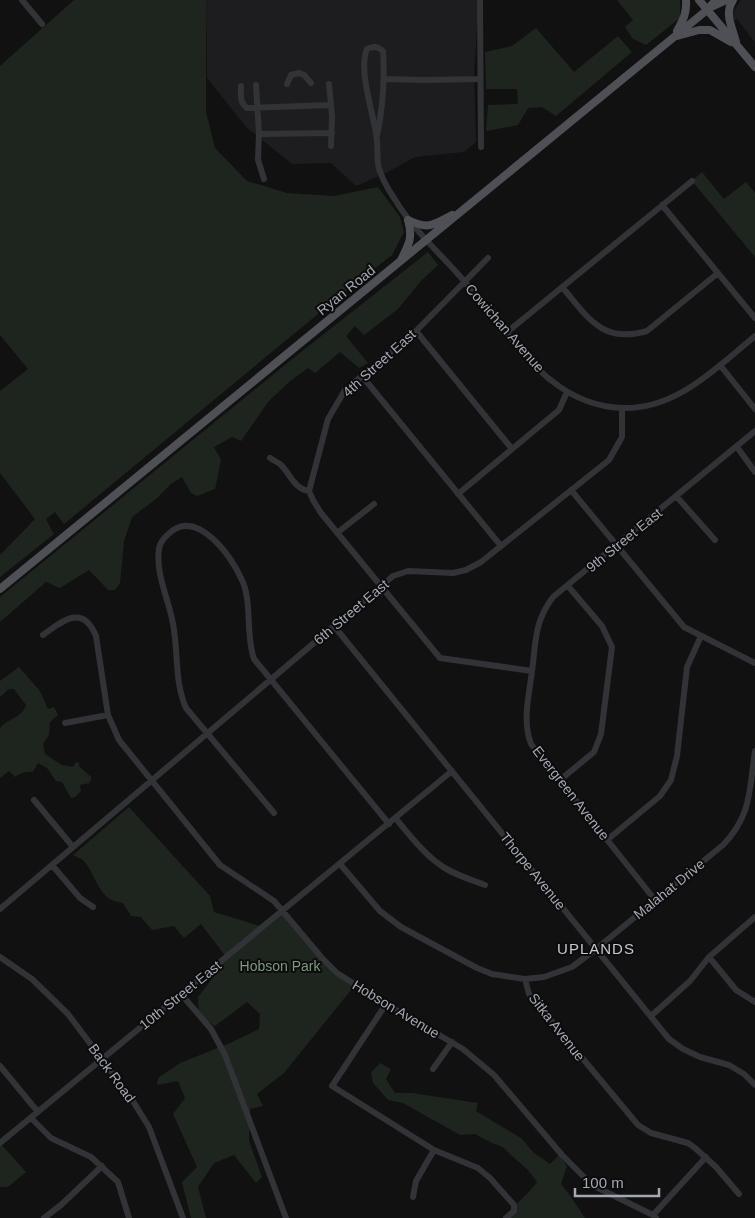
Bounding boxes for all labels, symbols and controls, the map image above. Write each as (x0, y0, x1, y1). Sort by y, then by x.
street label: Ryan Road (314, 262, 378, 318)
street label: Cowichan Avenue (462, 281, 548, 376)
street label: 4th Street East (339, 326, 419, 400)
street label: 9th Street East (583, 505, 665, 575)
street label: 6th Street East (310, 576, 392, 648)
street label: Evergreen Avenue (529, 743, 613, 843)
street label: Thorpe Avenue (497, 829, 569, 913)
street label: Malahat Drive (630, 855, 708, 922)
district label: UPLANDS (557, 940, 635, 957)
street label: 10th Street East (136, 957, 224, 1033)
park label: Hobson Park (240, 958, 321, 974)
street label: Hobson Avenue (350, 977, 443, 1041)
street label: Sitka Avenue (526, 990, 589, 1064)
street label: Back Road (85, 1041, 139, 1105)
scale bar (575, 1166, 659, 1198)
text: 100 m (582, 1174, 624, 1191)

